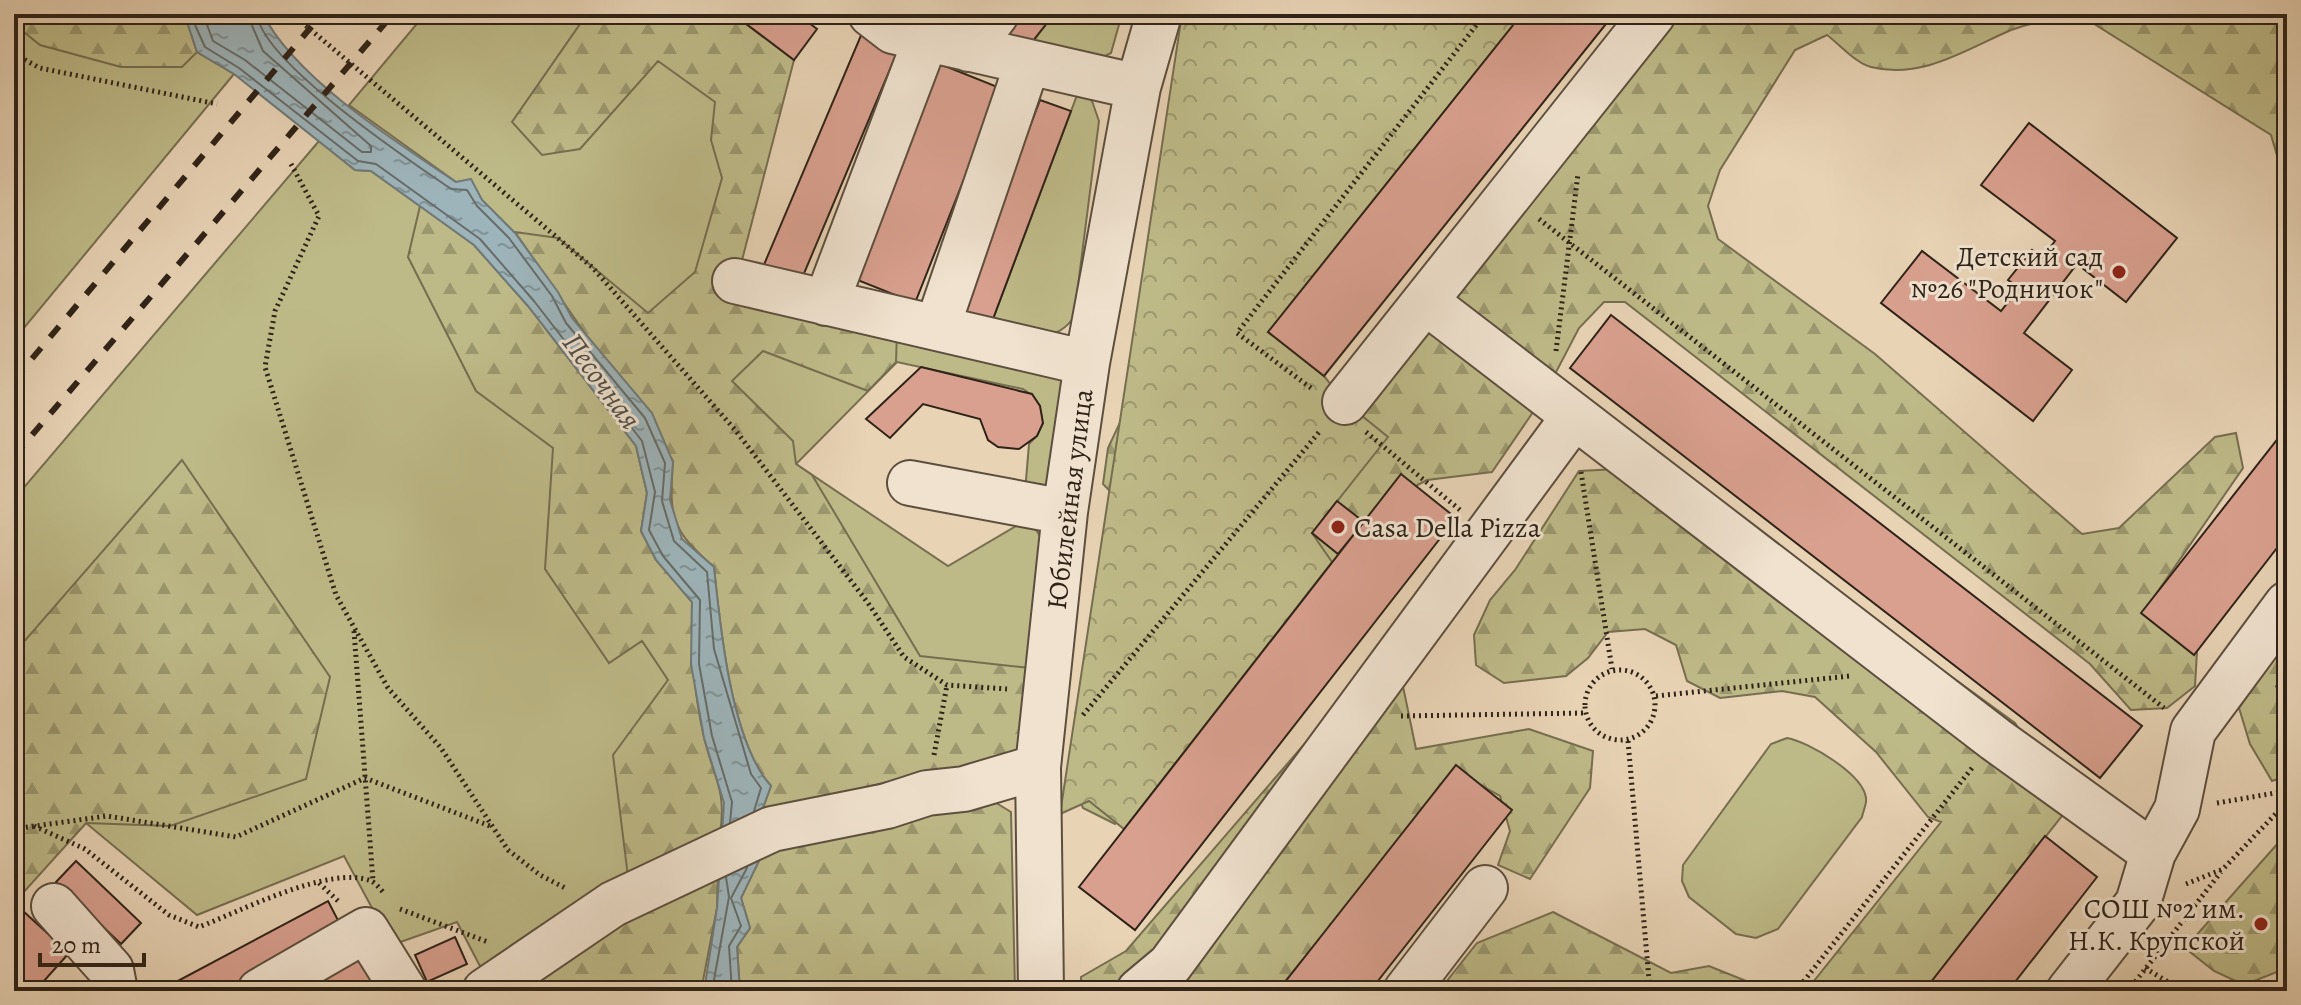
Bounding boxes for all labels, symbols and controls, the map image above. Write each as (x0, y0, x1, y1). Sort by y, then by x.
place label: Детский сад №26 "Родничок" (1910, 238, 2103, 308)
marker: Детский сад №26 "Родничок" (2110, 263, 2128, 281)
water label: Песочная (553, 325, 651, 437)
street label: Юбилейная улица (1038, 387, 1102, 612)
place label: Casa Della Pizza (1354, 509, 1541, 547)
marker: Casa Della Pizza (1329, 518, 1347, 536)
place label: СОШ №2 им. Н.К. Крупской (2068, 890, 2245, 960)
marker: СОШ №2 им. Н.К. Крупской (2252, 915, 2270, 933)
scale bar (40, 917, 144, 967)
text: 20 m (52, 929, 101, 961)

